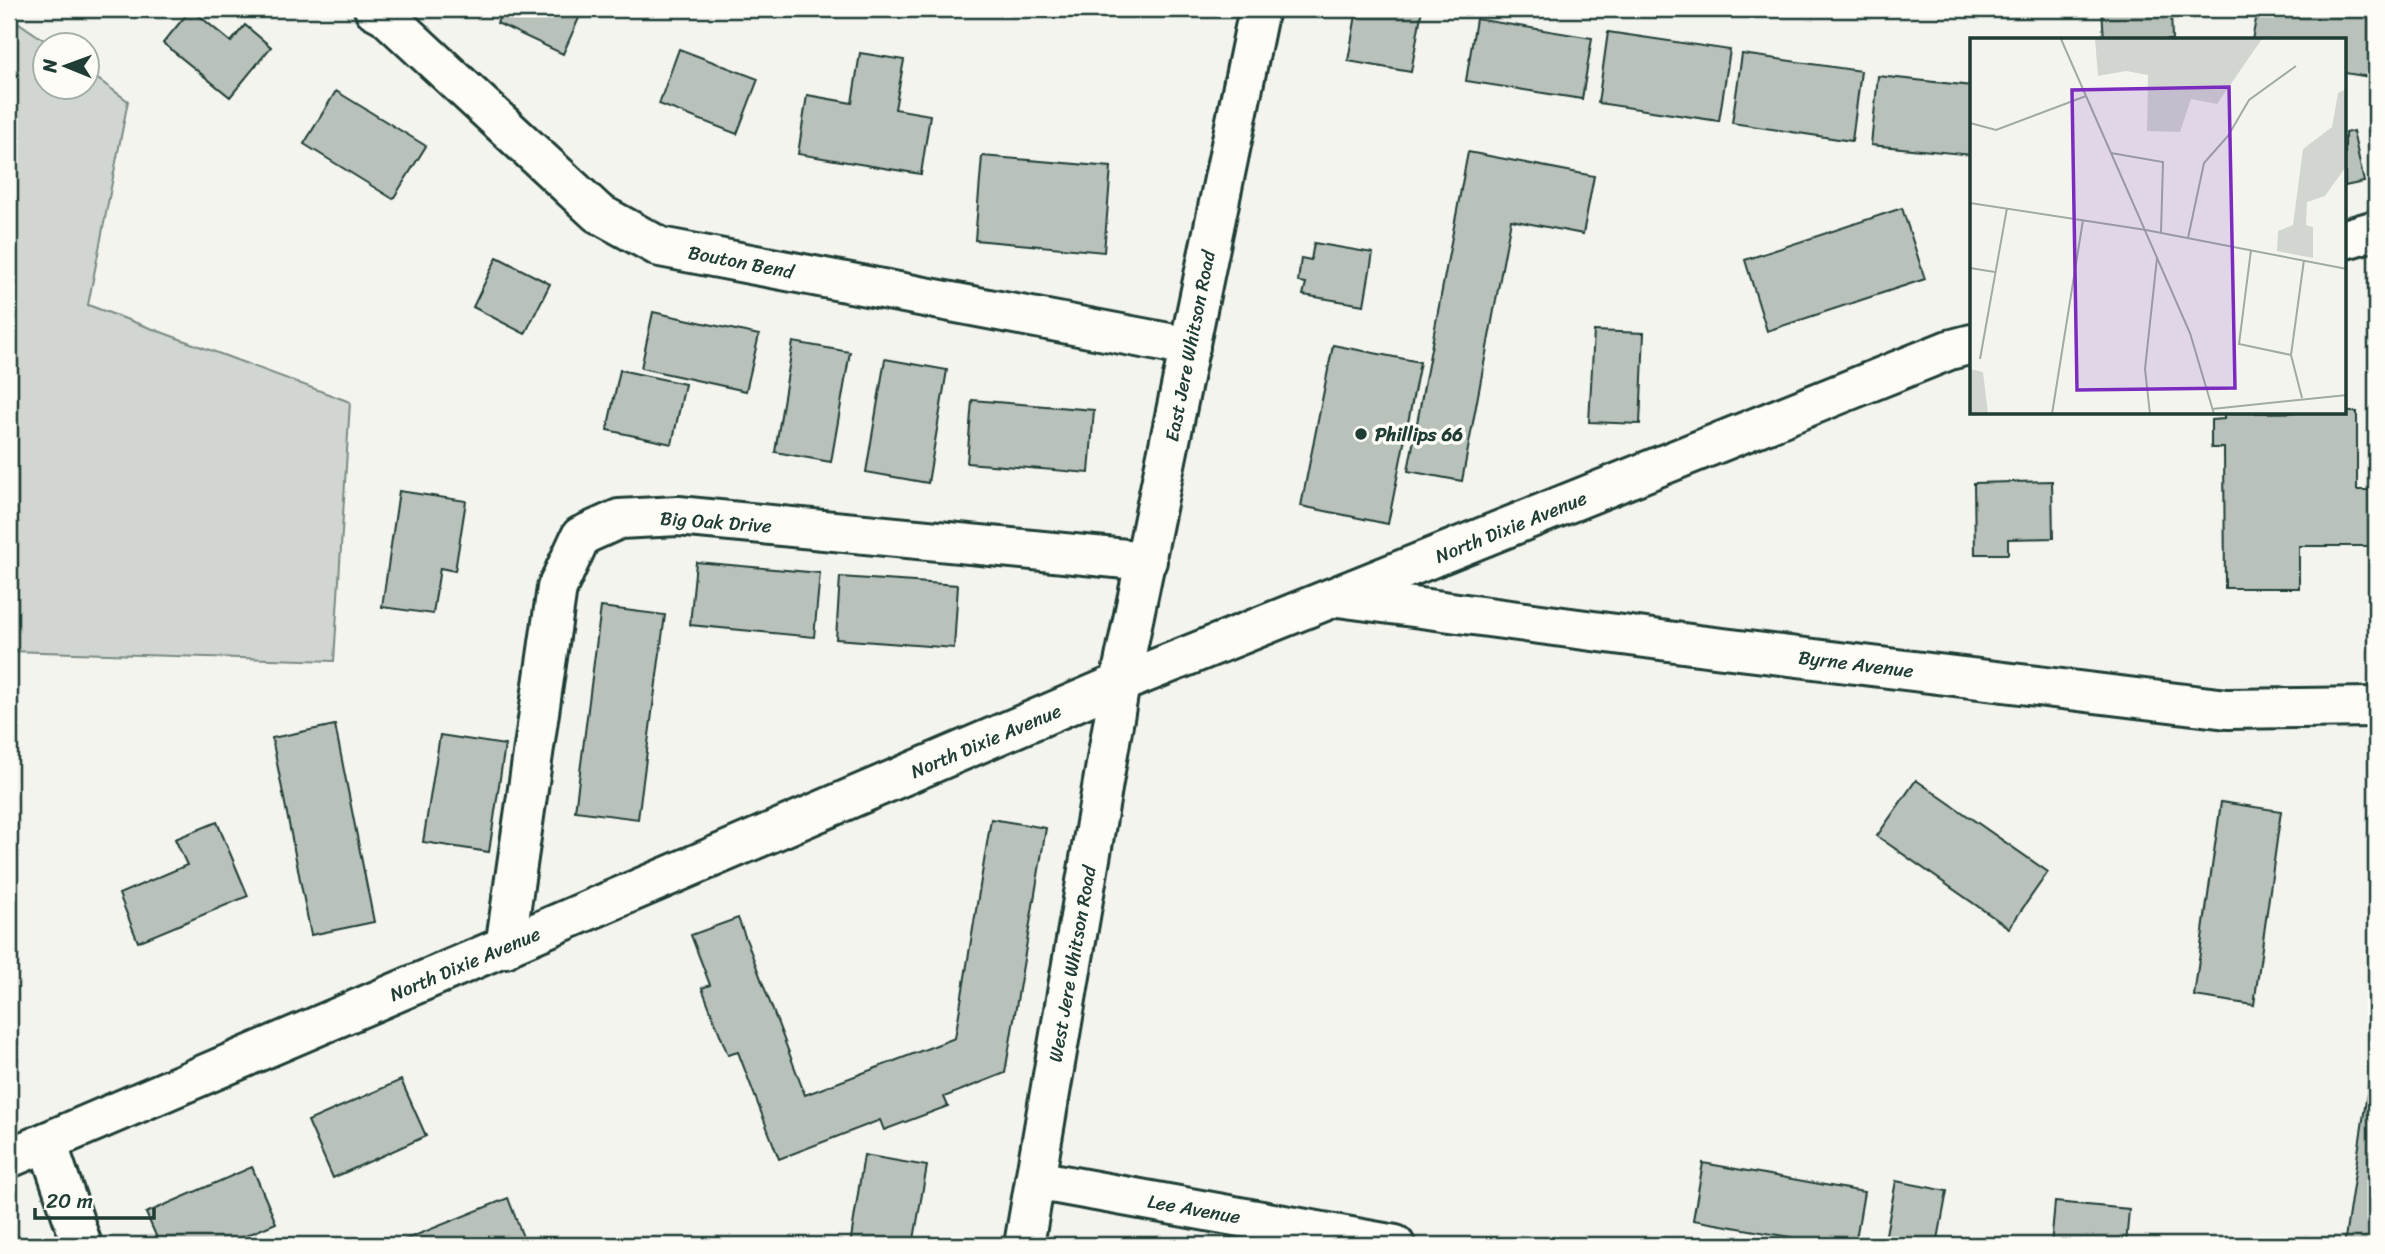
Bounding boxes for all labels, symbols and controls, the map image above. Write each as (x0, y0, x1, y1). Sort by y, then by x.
north arrow (32, 32, 102, 102)
inset map (1970, 38, 2346, 415)
text: N (33, 58, 66, 74)
street label: Bouton Bend (685, 236, 799, 289)
street label: East Jere Whitson Road (1155, 247, 1225, 444)
place label: Phillips 66 (1375, 418, 1463, 451)
marker: Phillips 66 (1353, 426, 1369, 442)
street label: North Dixie Avenue (1430, 481, 1592, 573)
street label: Big Oak Drive (659, 502, 773, 542)
street label: Byrne Avenue (1796, 641, 1916, 687)
street label: North Dixie Avenue (905, 694, 1067, 788)
street label: West Jere Whitson Road (1038, 862, 1106, 1065)
street label: North Dixie Avenue (384, 917, 546, 1011)
scale bar (35, 1177, 154, 1221)
text: 20 m (46, 1182, 93, 1220)
street label: Lee Avenue (1145, 1185, 1243, 1233)

